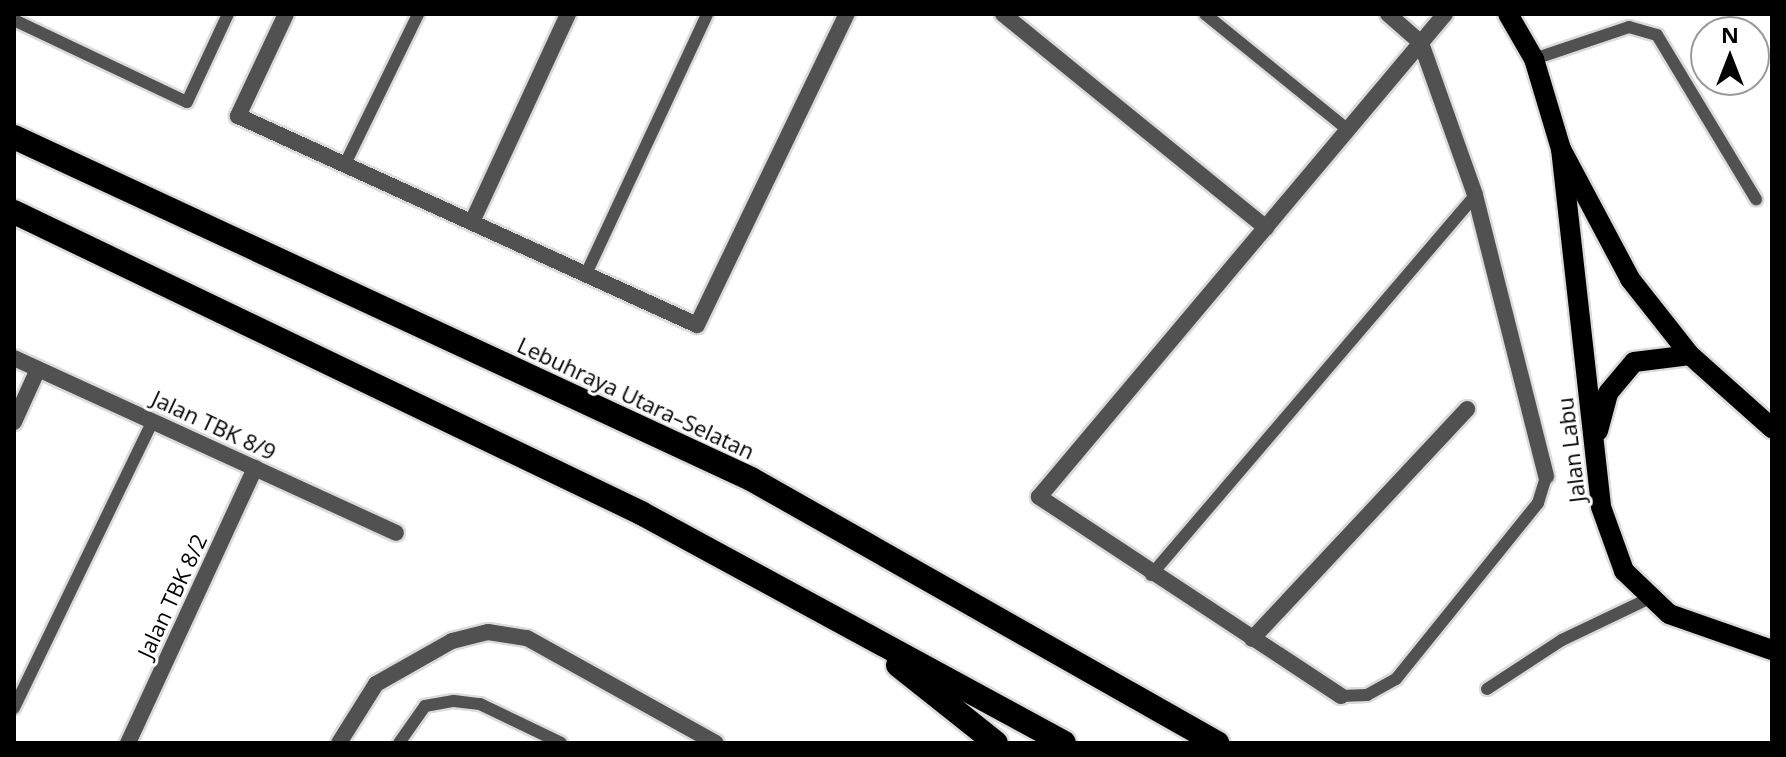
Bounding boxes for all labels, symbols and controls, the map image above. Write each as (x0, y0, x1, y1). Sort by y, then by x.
north arrow (1690, 16, 1770, 96)
text: N (1721, 19, 1739, 49)
street label: Lebuhraya Utara–Selatan (513, 331, 759, 465)
street label: Jalan TBK 8/9 (148, 385, 280, 465)
street label: Jalan Labu (1551, 396, 1591, 504)
street label: Jalan TBK 8/2 (132, 530, 212, 662)

